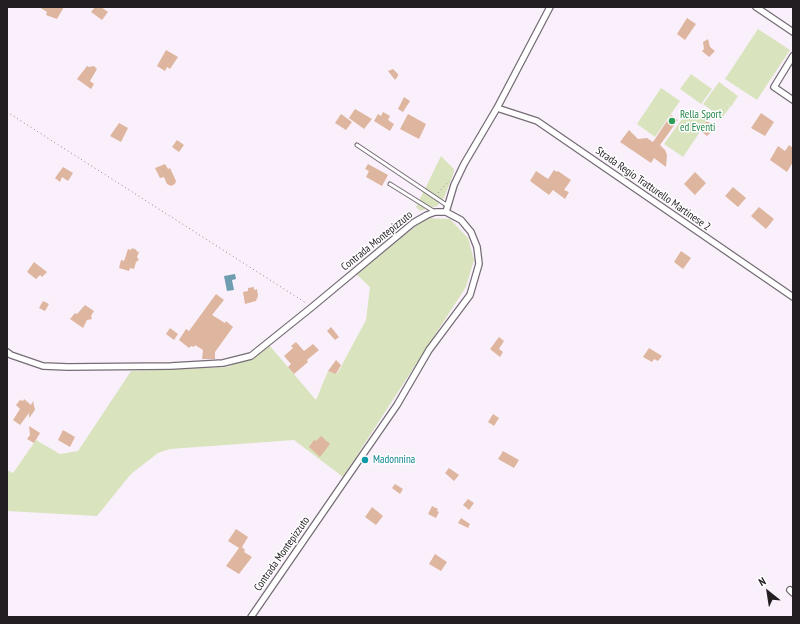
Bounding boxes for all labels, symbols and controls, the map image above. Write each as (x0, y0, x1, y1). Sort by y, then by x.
place label: Rella Sport ed Eventi (680, 108, 722, 134)
marker: Rella Sport ed Eventi (667, 116, 677, 126)
street label: Strada Regio Tratturello Martinese 2 (593, 144, 713, 234)
street label: Contrada Montepizzuto (339, 208, 415, 274)
place label: Madonnina (373, 453, 415, 467)
marker: Madonnina (360, 455, 370, 465)
street label: Contrada Montepizzuto (251, 514, 313, 594)
north arrow (748, 572, 788, 612)
text: N (756, 574, 768, 589)

